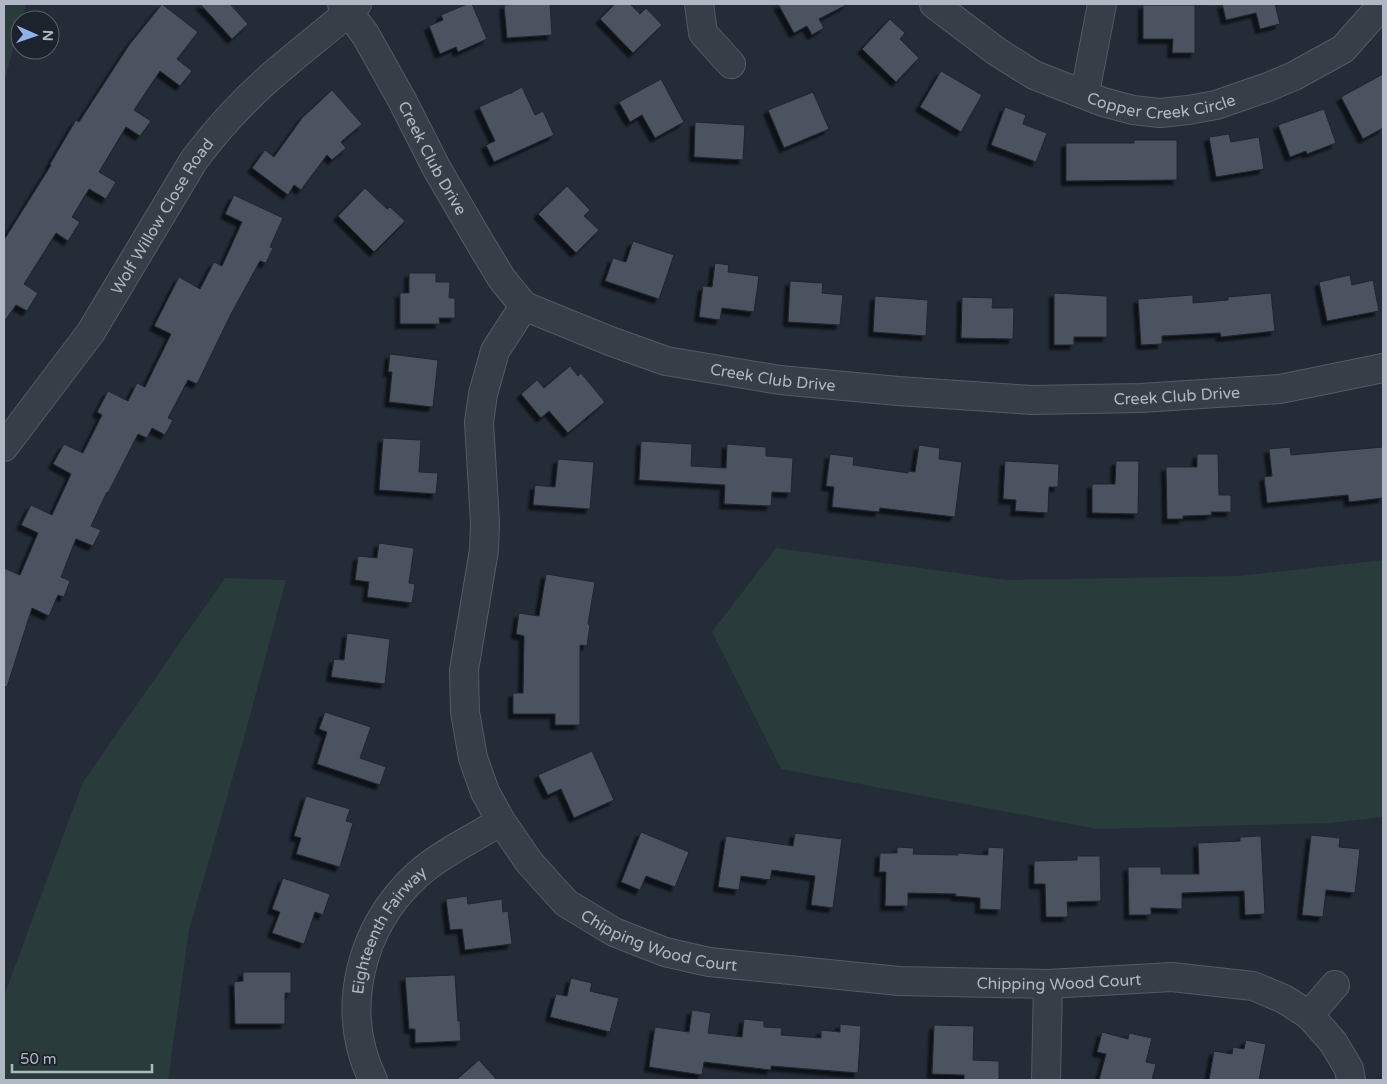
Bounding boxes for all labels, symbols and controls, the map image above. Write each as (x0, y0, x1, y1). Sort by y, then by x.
north arrow (10, 10, 60, 60)
text: N (39, 30, 56, 41)
street label: Copper Creek Circle (1084, 88, 1238, 124)
street label: Creek Club Drive (393, 98, 471, 219)
street label: Wolf Willow Close Road (107, 134, 218, 298)
street label: Creek Club Drive (709, 360, 837, 396)
street label: Creek Club Drive (1113, 383, 1241, 410)
street label: Eighteenth Fairway (348, 862, 431, 995)
street label: Chipping Wood Court (577, 905, 738, 976)
street label: Chipping Wood Court (976, 970, 1142, 995)
scale bar (12, 1042, 152, 1074)
text: 50 m (20, 1050, 57, 1068)

